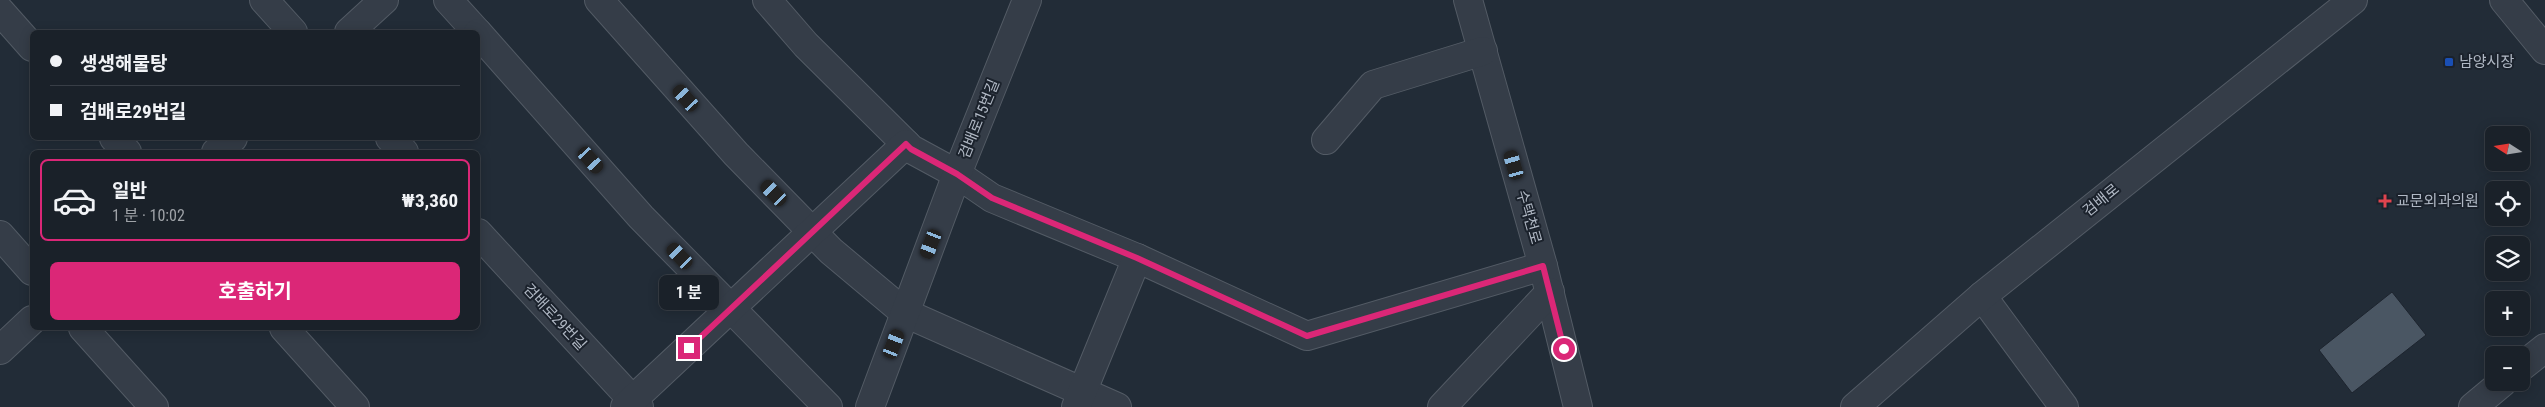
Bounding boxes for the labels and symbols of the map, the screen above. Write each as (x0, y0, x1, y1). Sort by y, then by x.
place label: 남양시장 (2459, 53, 2514, 71)
marker: 남양시장 (2443, 56, 2455, 68)
street label: 검배로15번길 (955, 77, 1003, 161)
car (670, 82, 701, 114)
north arrow (2485, 126, 2530, 171)
car (575, 144, 606, 176)
car (1502, 149, 1525, 181)
car (758, 177, 789, 209)
street label: 검배로 (2079, 180, 2123, 220)
street label: 수택천로 (1513, 188, 1545, 246)
place label: 교문외과의원 (2396, 192, 2479, 210)
marker: 교문외과의원 (2378, 194, 2392, 208)
car (918, 227, 943, 261)
car (664, 240, 695, 272)
callout: 1 분 (659, 276, 719, 310)
street label: 검배로29번길 (520, 280, 590, 354)
car (881, 327, 906, 361)
route end (678, 337, 700, 359)
route start (1553, 338, 1575, 360)

